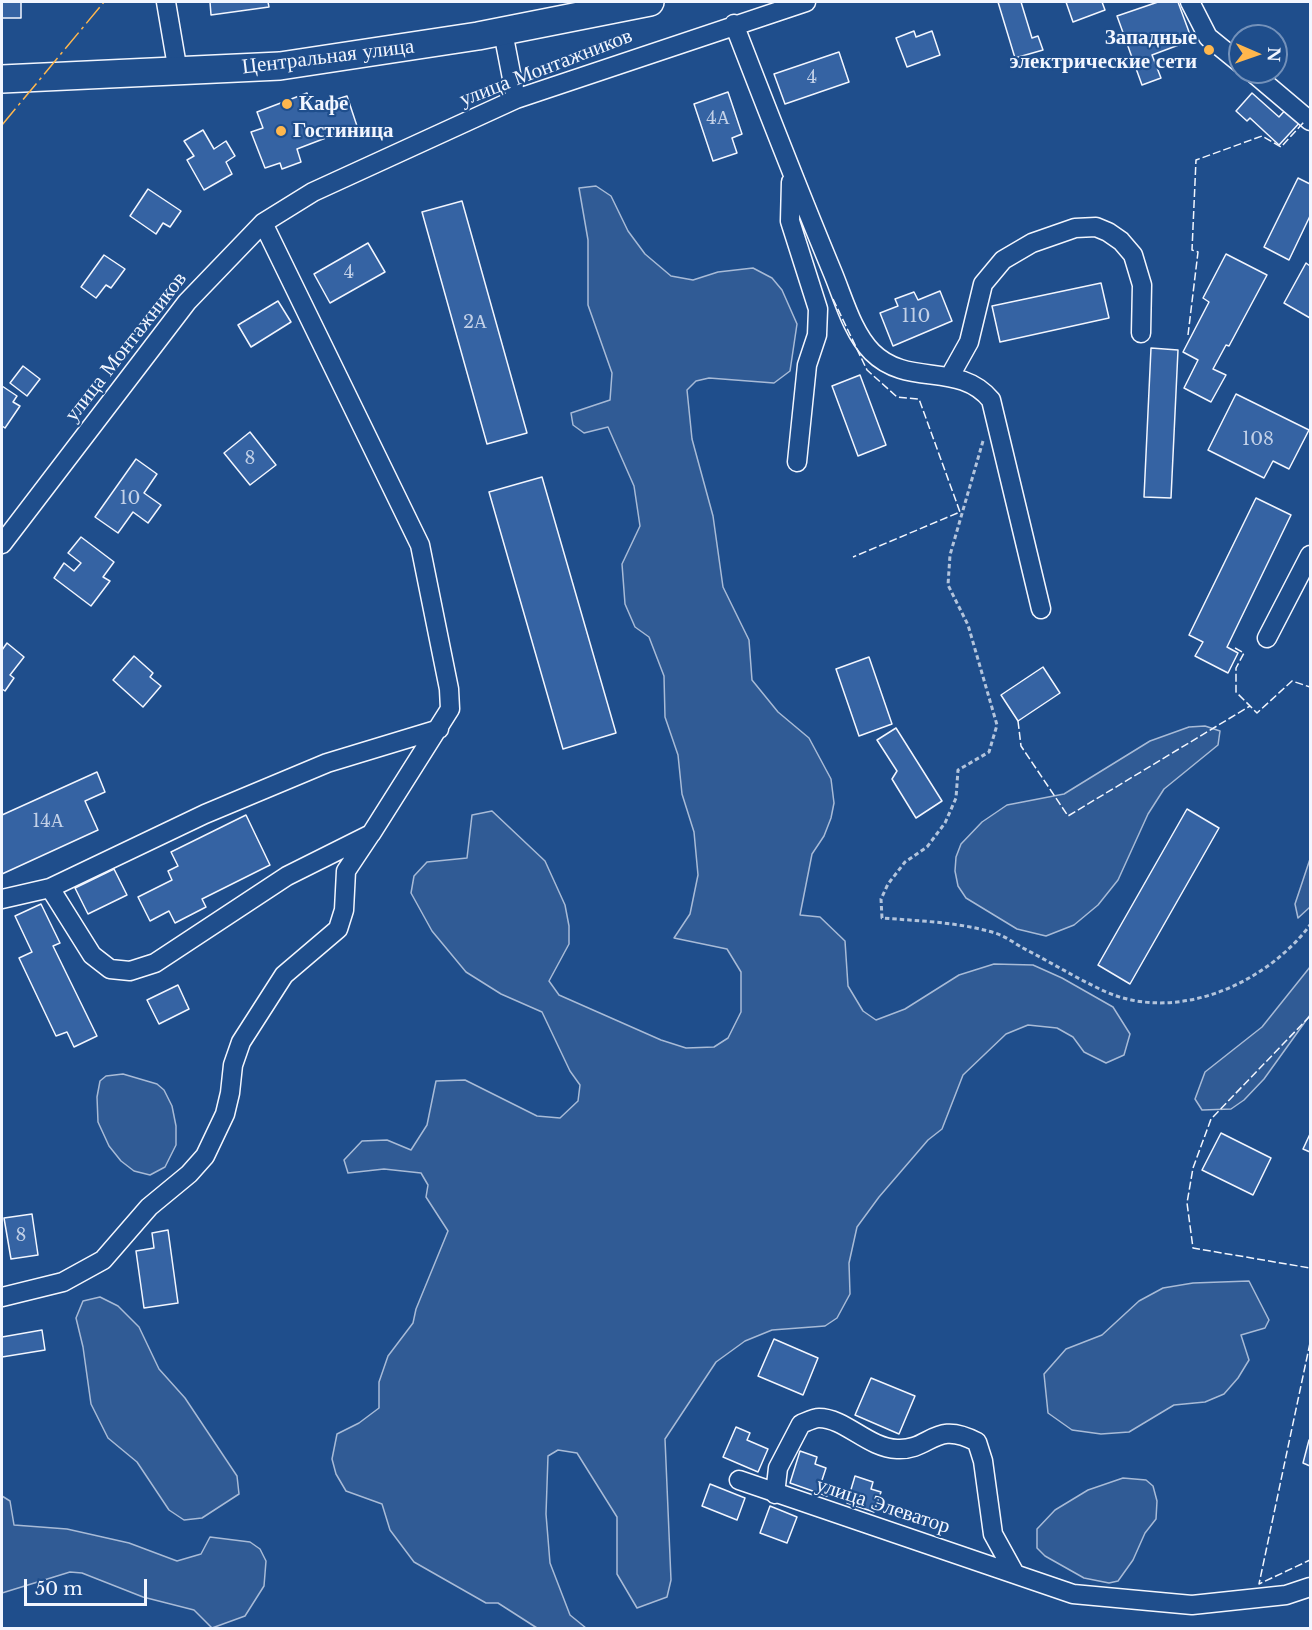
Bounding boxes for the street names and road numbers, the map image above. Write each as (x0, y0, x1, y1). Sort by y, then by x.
street label: улица Монтажников (456, 23, 636, 113)
street label: Центральная улица (240, 34, 416, 80)
street label: улица Монтажников (60, 267, 192, 427)
street label: улица Элеватор (813, 1472, 953, 1540)

